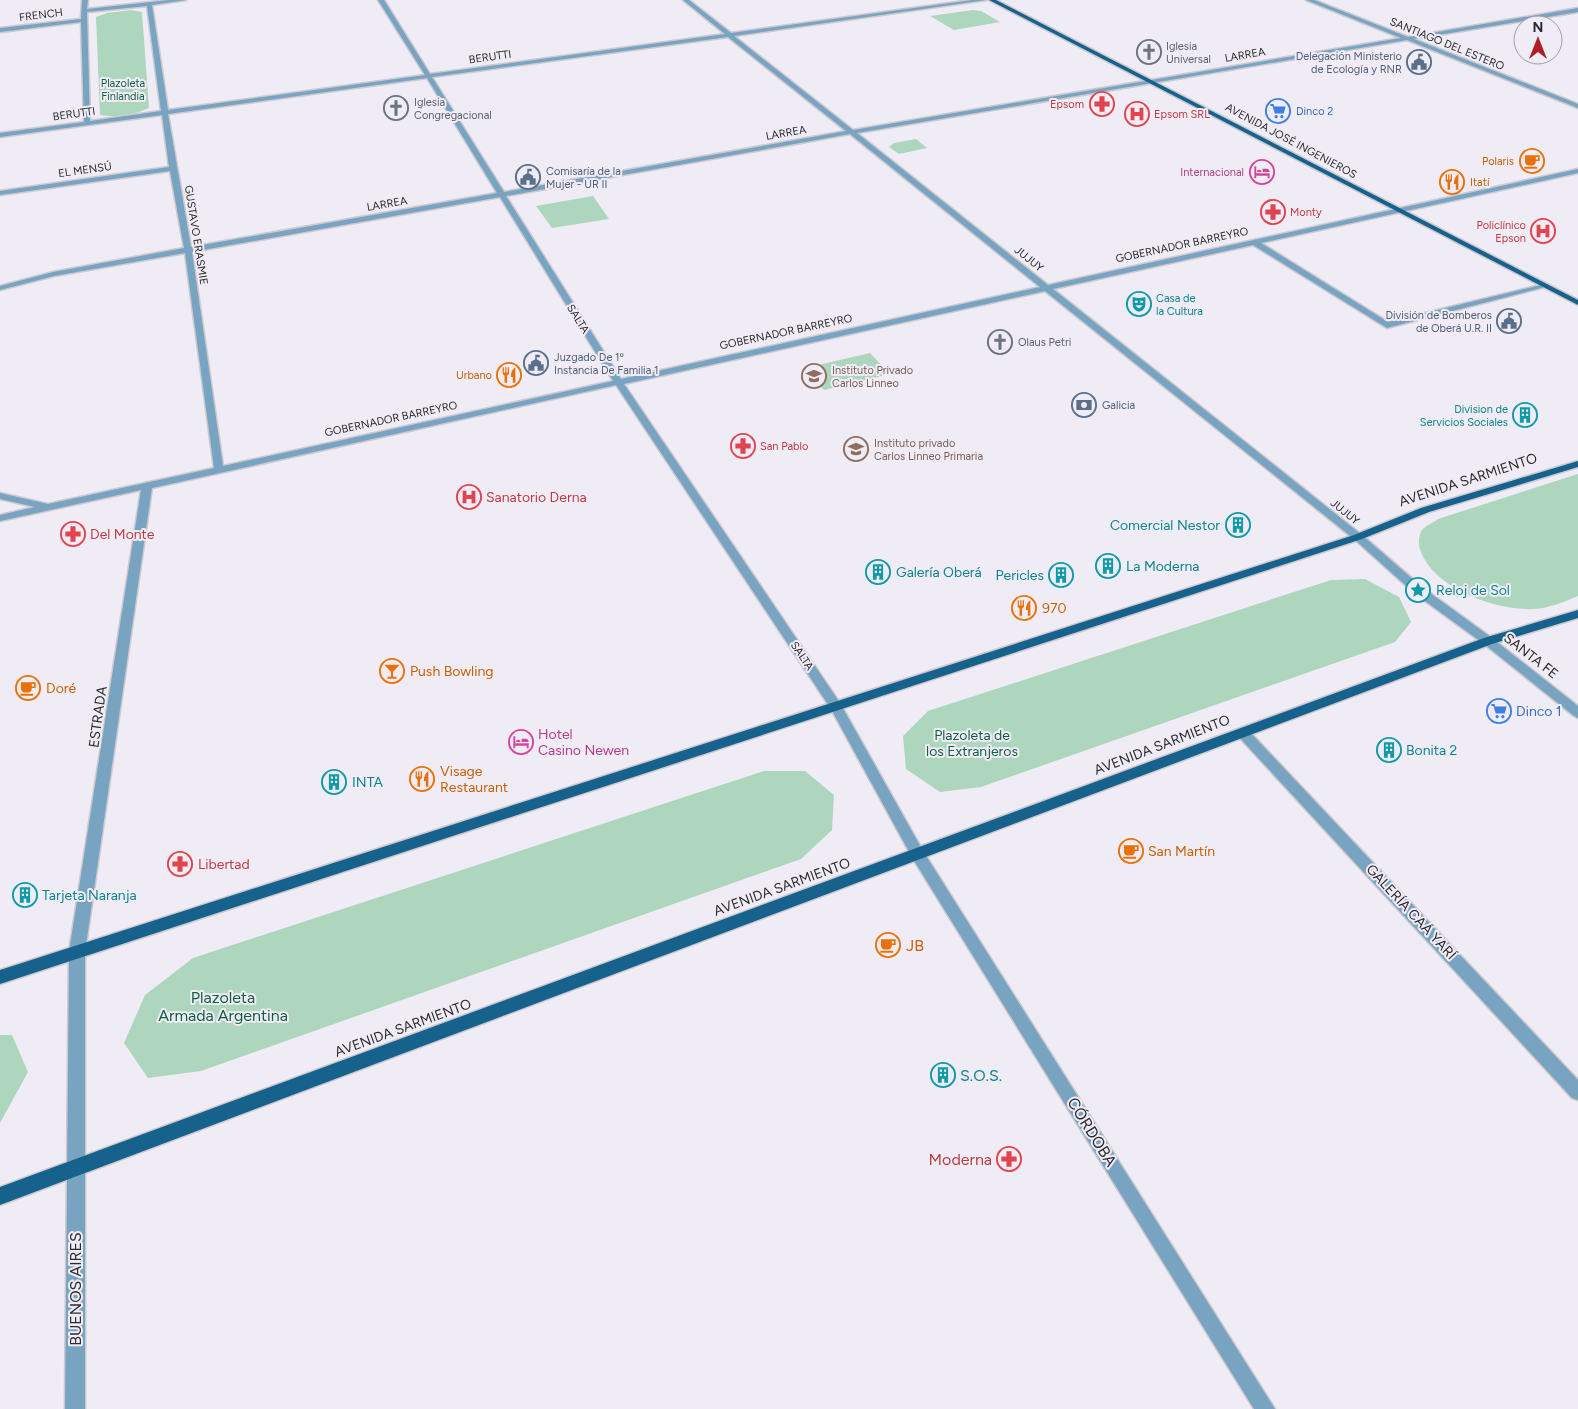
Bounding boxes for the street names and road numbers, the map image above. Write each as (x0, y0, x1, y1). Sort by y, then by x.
street label: FRENCH (18, 6, 64, 24)
street label: SANTIAGO DEL ESTERO (1388, 15, 1507, 73)
street label: LARREA (1224, 45, 1267, 65)
street label: BERUTTI (468, 48, 512, 66)
street label: AVENIDA JOSÉ INGENIEROS (1223, 101, 1359, 181)
street label: BERUTTI (52, 105, 96, 123)
street label: LARREA (765, 123, 808, 143)
street label: EL MENSÚ (57, 159, 113, 180)
street label: GUSTAVO ERASMIE (182, 184, 210, 286)
street label: LARREA (366, 194, 409, 214)
street label: GOBERNADOR BARREYRO (1115, 224, 1250, 265)
street label: JUJUY (1012, 243, 1046, 275)
street label: SALTA (564, 302, 592, 336)
street label: GOBERNADOR BARREYRO (719, 311, 854, 352)
street label: GOBERNADOR BARREYRO (324, 398, 459, 439)
street label: AVENIDA SARMIENTO (1397, 450, 1539, 510)
street label: JUJUY (1328, 496, 1362, 528)
street label: SANTA FE (1500, 629, 1562, 683)
street label: SALTA (788, 639, 817, 673)
street label: ESTRADA (85, 685, 111, 749)
street label: AVENIDA SARMIENTO (1092, 711, 1233, 779)
street label: AVENIDA SARMIENTO (711, 854, 853, 920)
street label: GALERÍA CAÁ YARÍ (1362, 861, 1460, 964)
street label: AVENIDA SARMIENTO (332, 995, 474, 1061)
street label: CÓRDOBA (1063, 1094, 1121, 1170)
street label: BUENOS AIRES (66, 1232, 85, 1346)

